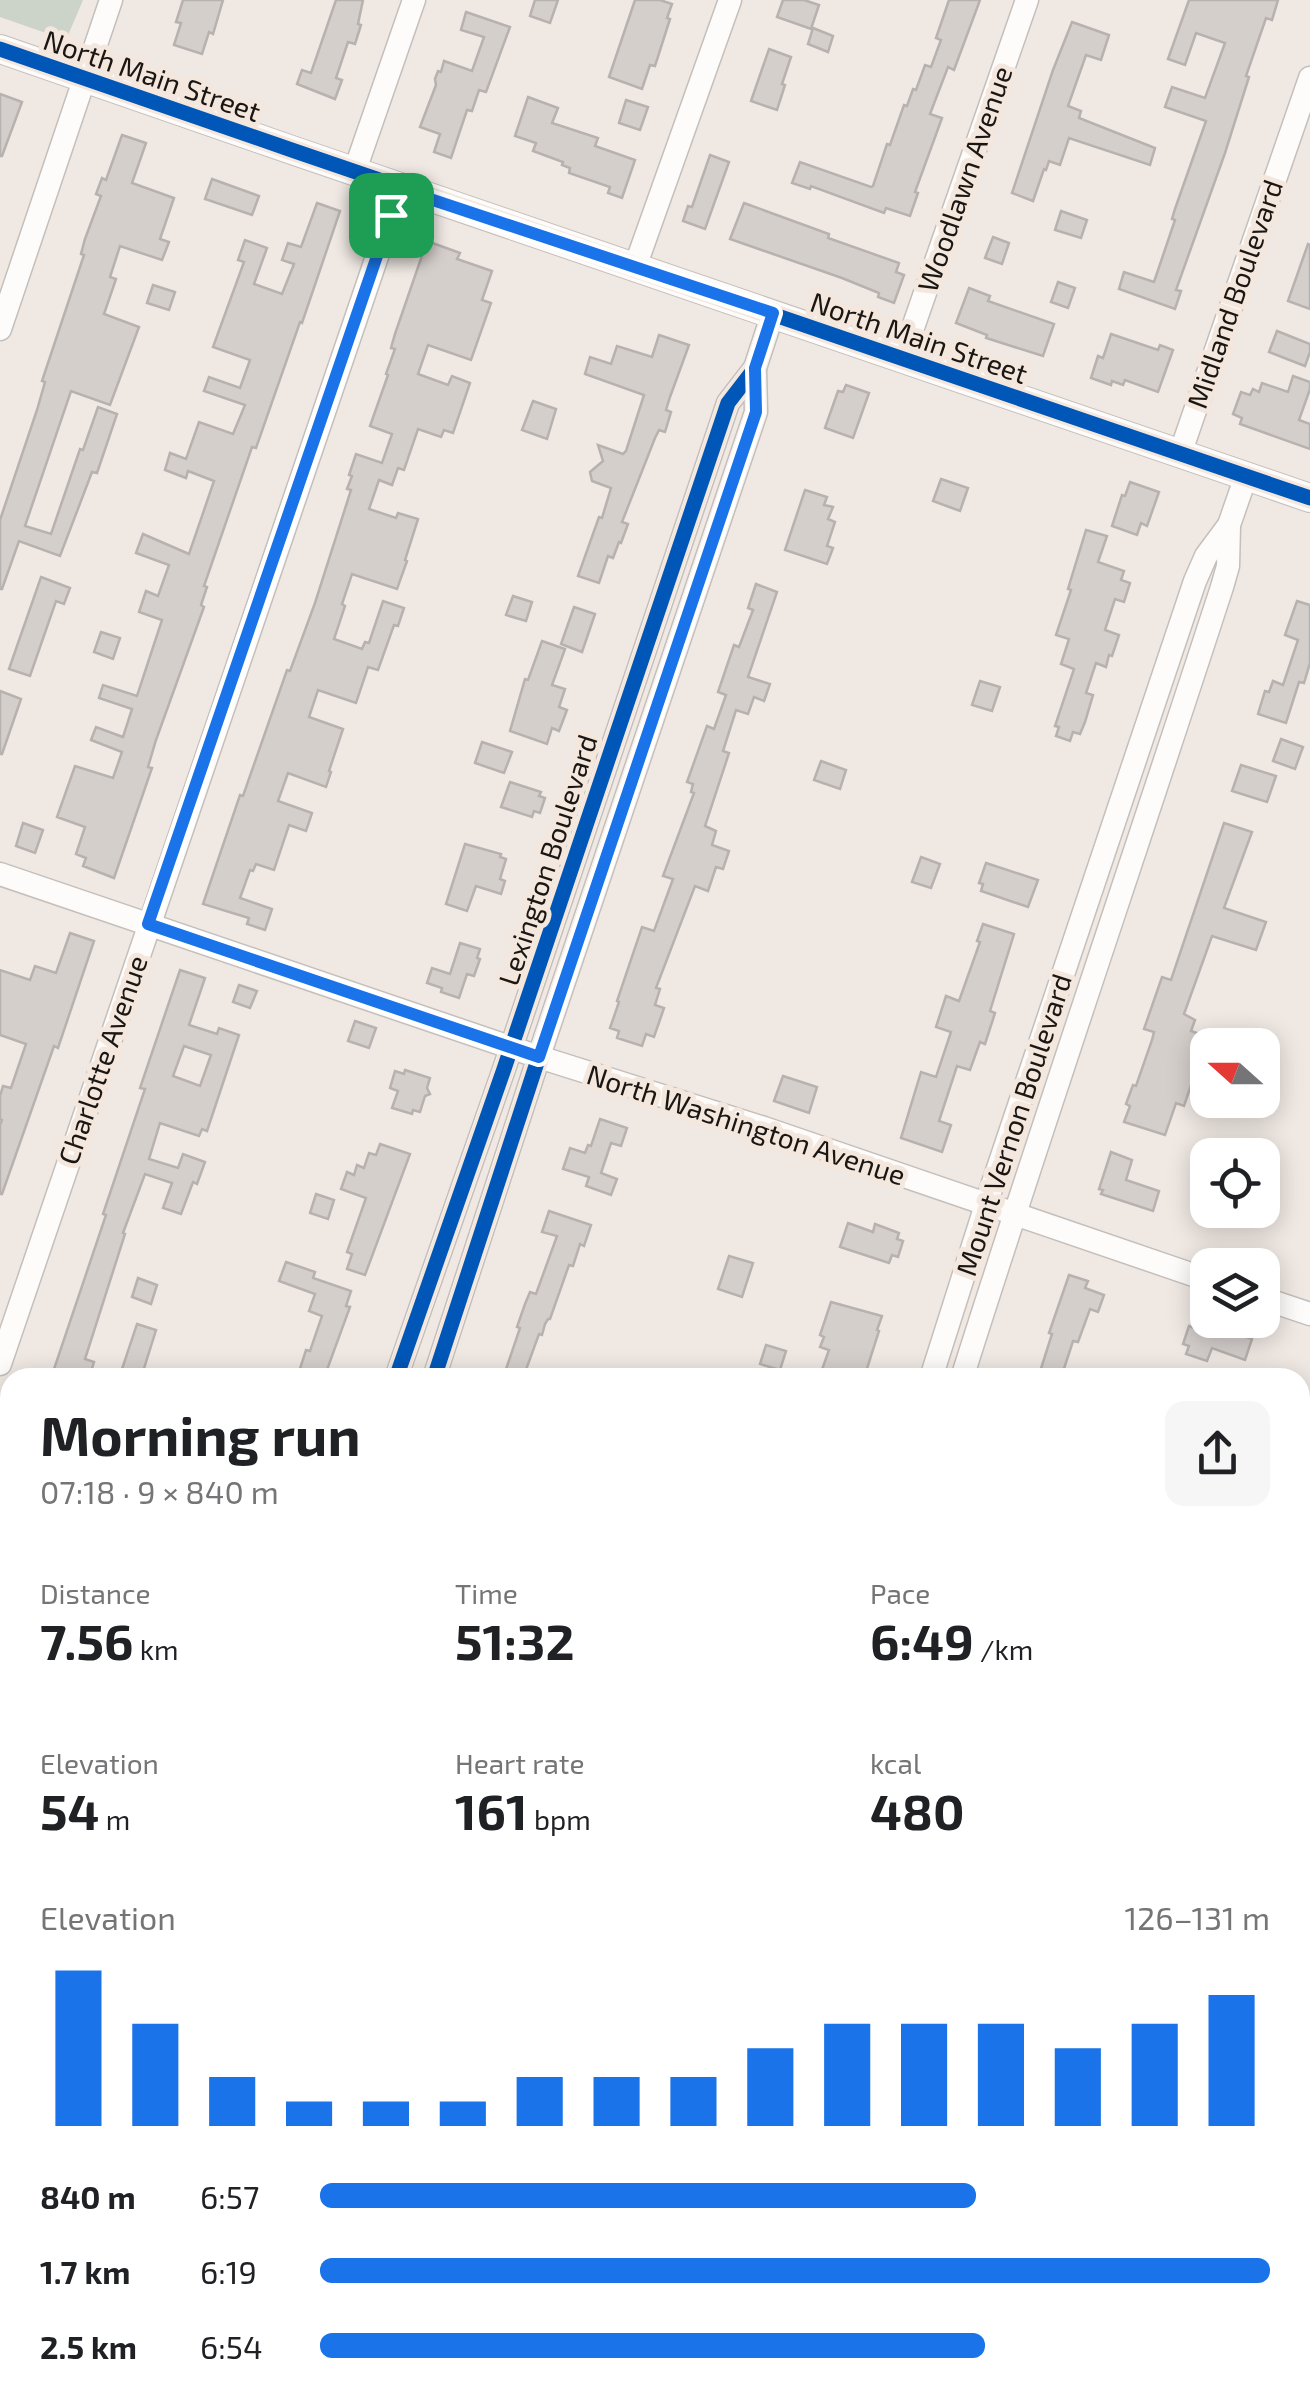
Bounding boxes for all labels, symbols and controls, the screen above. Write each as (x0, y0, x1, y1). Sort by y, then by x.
street label: North Main Street (39, 22, 265, 128)
street label: Woodlawn Avenue (910, 61, 1019, 296)
pin (349, 173, 434, 258)
street label: Midland Boulevard (1179, 175, 1289, 412)
icon: arrive (364, 188, 419, 243)
street label: North Main Street (806, 284, 1032, 390)
street label: Lexington Boulevard (490, 730, 604, 989)
street label: Charlotte Avenue (50, 951, 154, 1169)
street label: Mount Vernon Boulevard (948, 969, 1078, 1280)
north arrow (1190, 1028, 1280, 1118)
map controls (1190, 1028, 1280, 1338)
street label: North Washington Avenue (583, 1056, 910, 1192)
button: locate (1190, 1138, 1280, 1228)
button: layers (1190, 1248, 1280, 1338)
text: Morning run (40, 1401, 361, 1467)
button: share (1165, 1401, 1270, 1506)
text: 07:18 · 9 × 840 m (40, 1472, 279, 1510)
text: Distance (40, 1576, 151, 1610)
text: Time (455, 1576, 518, 1610)
text: Pace (870, 1576, 930, 1610)
text: 7.56 (40, 1610, 134, 1670)
text: 51:32 (455, 1610, 574, 1670)
text: 6:49 (870, 1610, 974, 1670)
text: km (134, 1632, 179, 1666)
text: /km (974, 1632, 1033, 1666)
text: Elevation (40, 1746, 159, 1780)
text: Heart rate (455, 1746, 585, 1780)
text: kcal (870, 1746, 921, 1780)
text: 54 (40, 1780, 99, 1840)
text: 161 (455, 1780, 528, 1840)
text: 480 (870, 1780, 965, 1840)
text: m (99, 1802, 130, 1836)
text: bpm (528, 1802, 591, 1836)
text: Elevation (40, 1898, 176, 1936)
text: 126–131 m (1125, 1898, 1270, 1936)
text: 840 m (40, 2177, 136, 2215)
text: 6:57 (200, 2177, 259, 2215)
text: 1.7 km (40, 2252, 130, 2290)
text: 6:19 (200, 2252, 257, 2290)
text: 2.5 km (40, 2327, 137, 2365)
text: 6:54 (200, 2327, 263, 2365)

